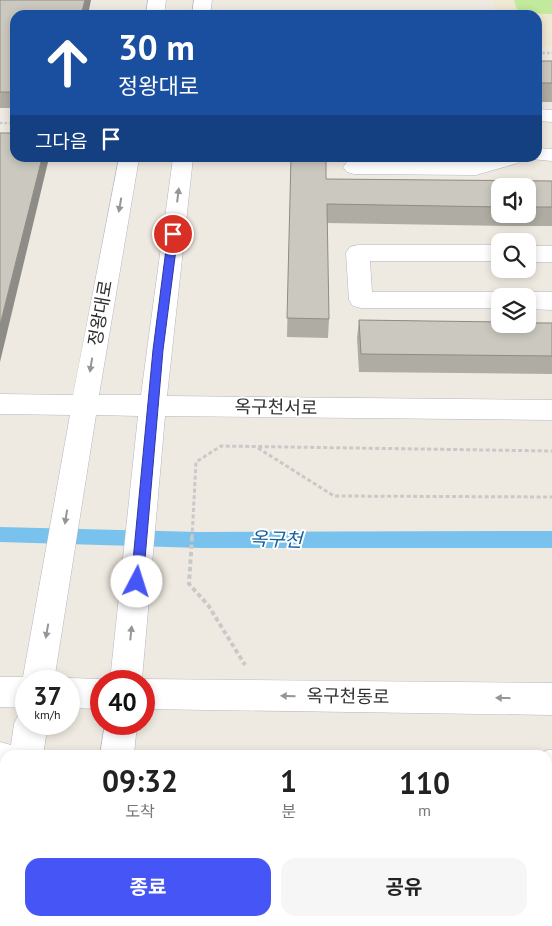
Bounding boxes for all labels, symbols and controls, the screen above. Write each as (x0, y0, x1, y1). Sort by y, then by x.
text: 30 m (118, 24, 195, 70)
icon: ahead (35, 30, 100, 95)
text: 정왕대로 (118, 72, 199, 100)
icon: arrive (97, 125, 125, 153)
text: 그다음 (35, 129, 87, 153)
map controls (491, 178, 536, 333)
button: sound (491, 178, 536, 223)
one-way arrow (174, 186, 182, 202)
one-way arrow (116, 198, 124, 213)
pin (152, 213, 194, 255)
icon: arrive (159, 220, 187, 248)
button: search (491, 233, 536, 278)
street label: 정왕대로 (83, 278, 117, 348)
button: layers (491, 288, 536, 333)
one-way arrow (87, 358, 95, 374)
street label: 옥구천서로 (234, 395, 318, 419)
one-way arrow (61, 510, 69, 526)
water label: 옥구천 (249, 526, 304, 552)
position arrow (110, 555, 162, 607)
one-way arrow (42, 624, 50, 640)
one-way arrow (127, 624, 135, 640)
speed limit sign: 40 (90, 670, 155, 735)
text: 37 (33, 680, 62, 712)
street label: 옥구천동로 (306, 684, 390, 708)
one-way arrow (280, 692, 296, 700)
one-way arrow (495, 694, 511, 702)
text: km/h (34, 707, 61, 722)
text: 09:32 (102, 761, 178, 800)
text: 1 (280, 761, 297, 800)
text: 110 (399, 763, 450, 802)
text: m (418, 800, 431, 820)
text: 도착 (125, 801, 155, 821)
text: 분 (281, 801, 296, 821)
button: 종료 (25, 858, 271, 916)
button: 공유 (281, 858, 527, 916)

